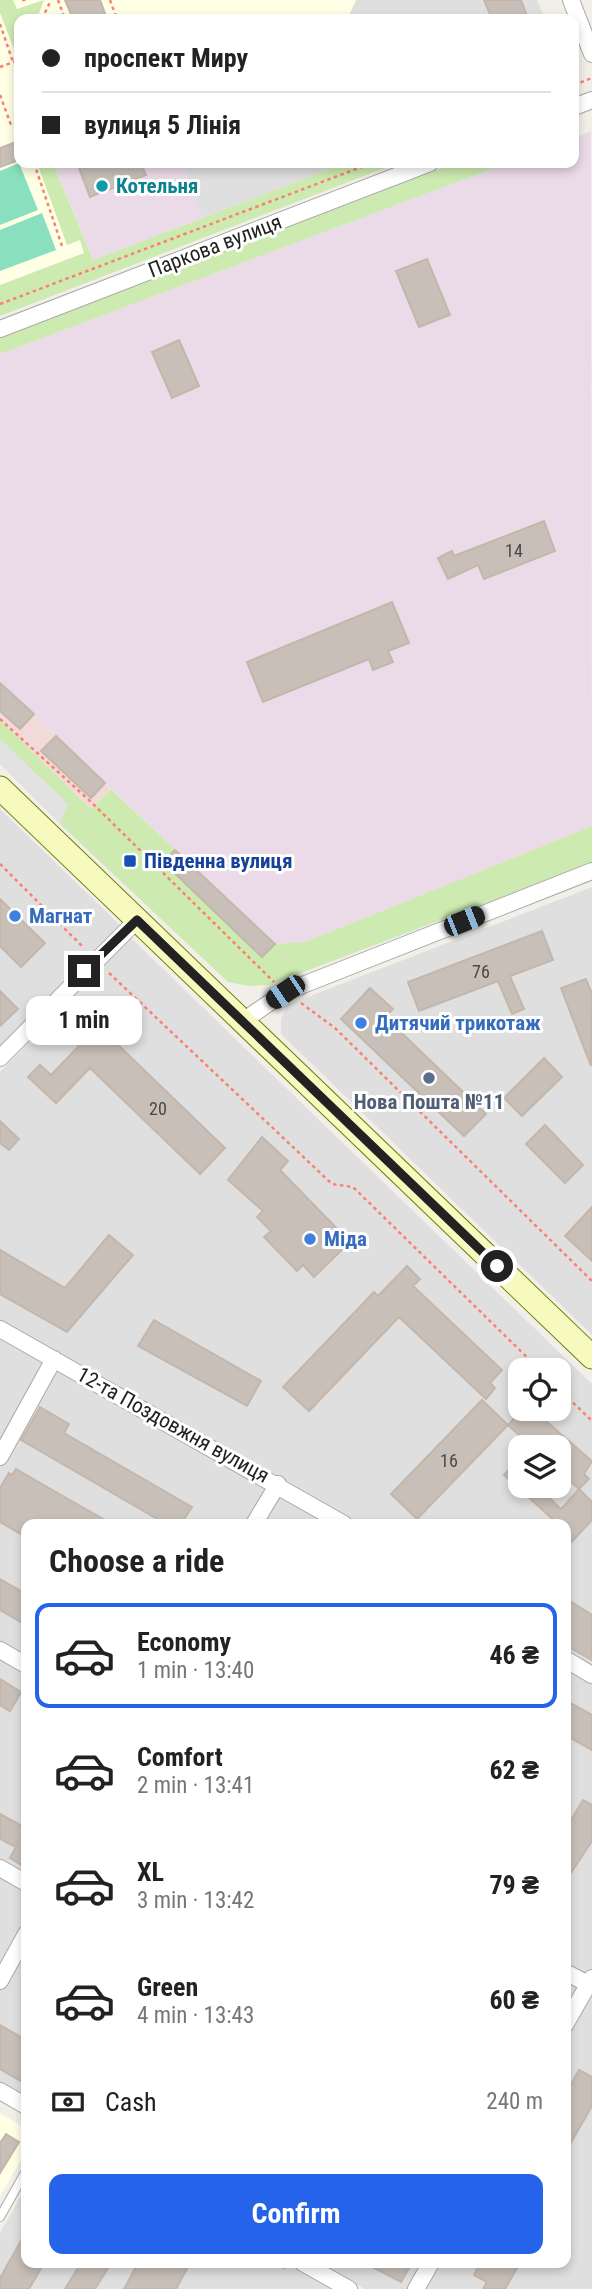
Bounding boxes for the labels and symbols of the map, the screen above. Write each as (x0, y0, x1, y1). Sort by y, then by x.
place label: Котельня (116, 174, 198, 198)
marker: Котельня (94, 178, 110, 194)
street label: Паркова вулиця (145, 210, 285, 282)
house number: 14 (505, 540, 523, 561)
place label: Південна вулиця (144, 849, 293, 873)
marker: Південна вулиця (122, 853, 138, 869)
car (441, 903, 488, 939)
place label: Магнат (29, 904, 93, 928)
marker: Магнат (7, 908, 23, 924)
route end (68, 955, 100, 987)
house number: 76 (472, 961, 490, 982)
car (262, 972, 309, 1012)
callout: 1 min (26, 996, 142, 1044)
place label: Дитячий трикотаж (375, 1011, 541, 1035)
marker: Дитячий трикотаж (353, 1015, 369, 1031)
marker: Нова Пошта №11 (421, 1070, 437, 1086)
place label: Нова Пошта №11 (354, 1090, 504, 1114)
house number: 20 (149, 1098, 167, 1119)
place label: Міда (324, 1227, 367, 1251)
marker: Міда (302, 1231, 318, 1247)
route start (481, 1250, 513, 1282)
street label: 12-та Поздовжня вулиця (73, 1362, 273, 1488)
house number: 16 (440, 1450, 458, 1471)

